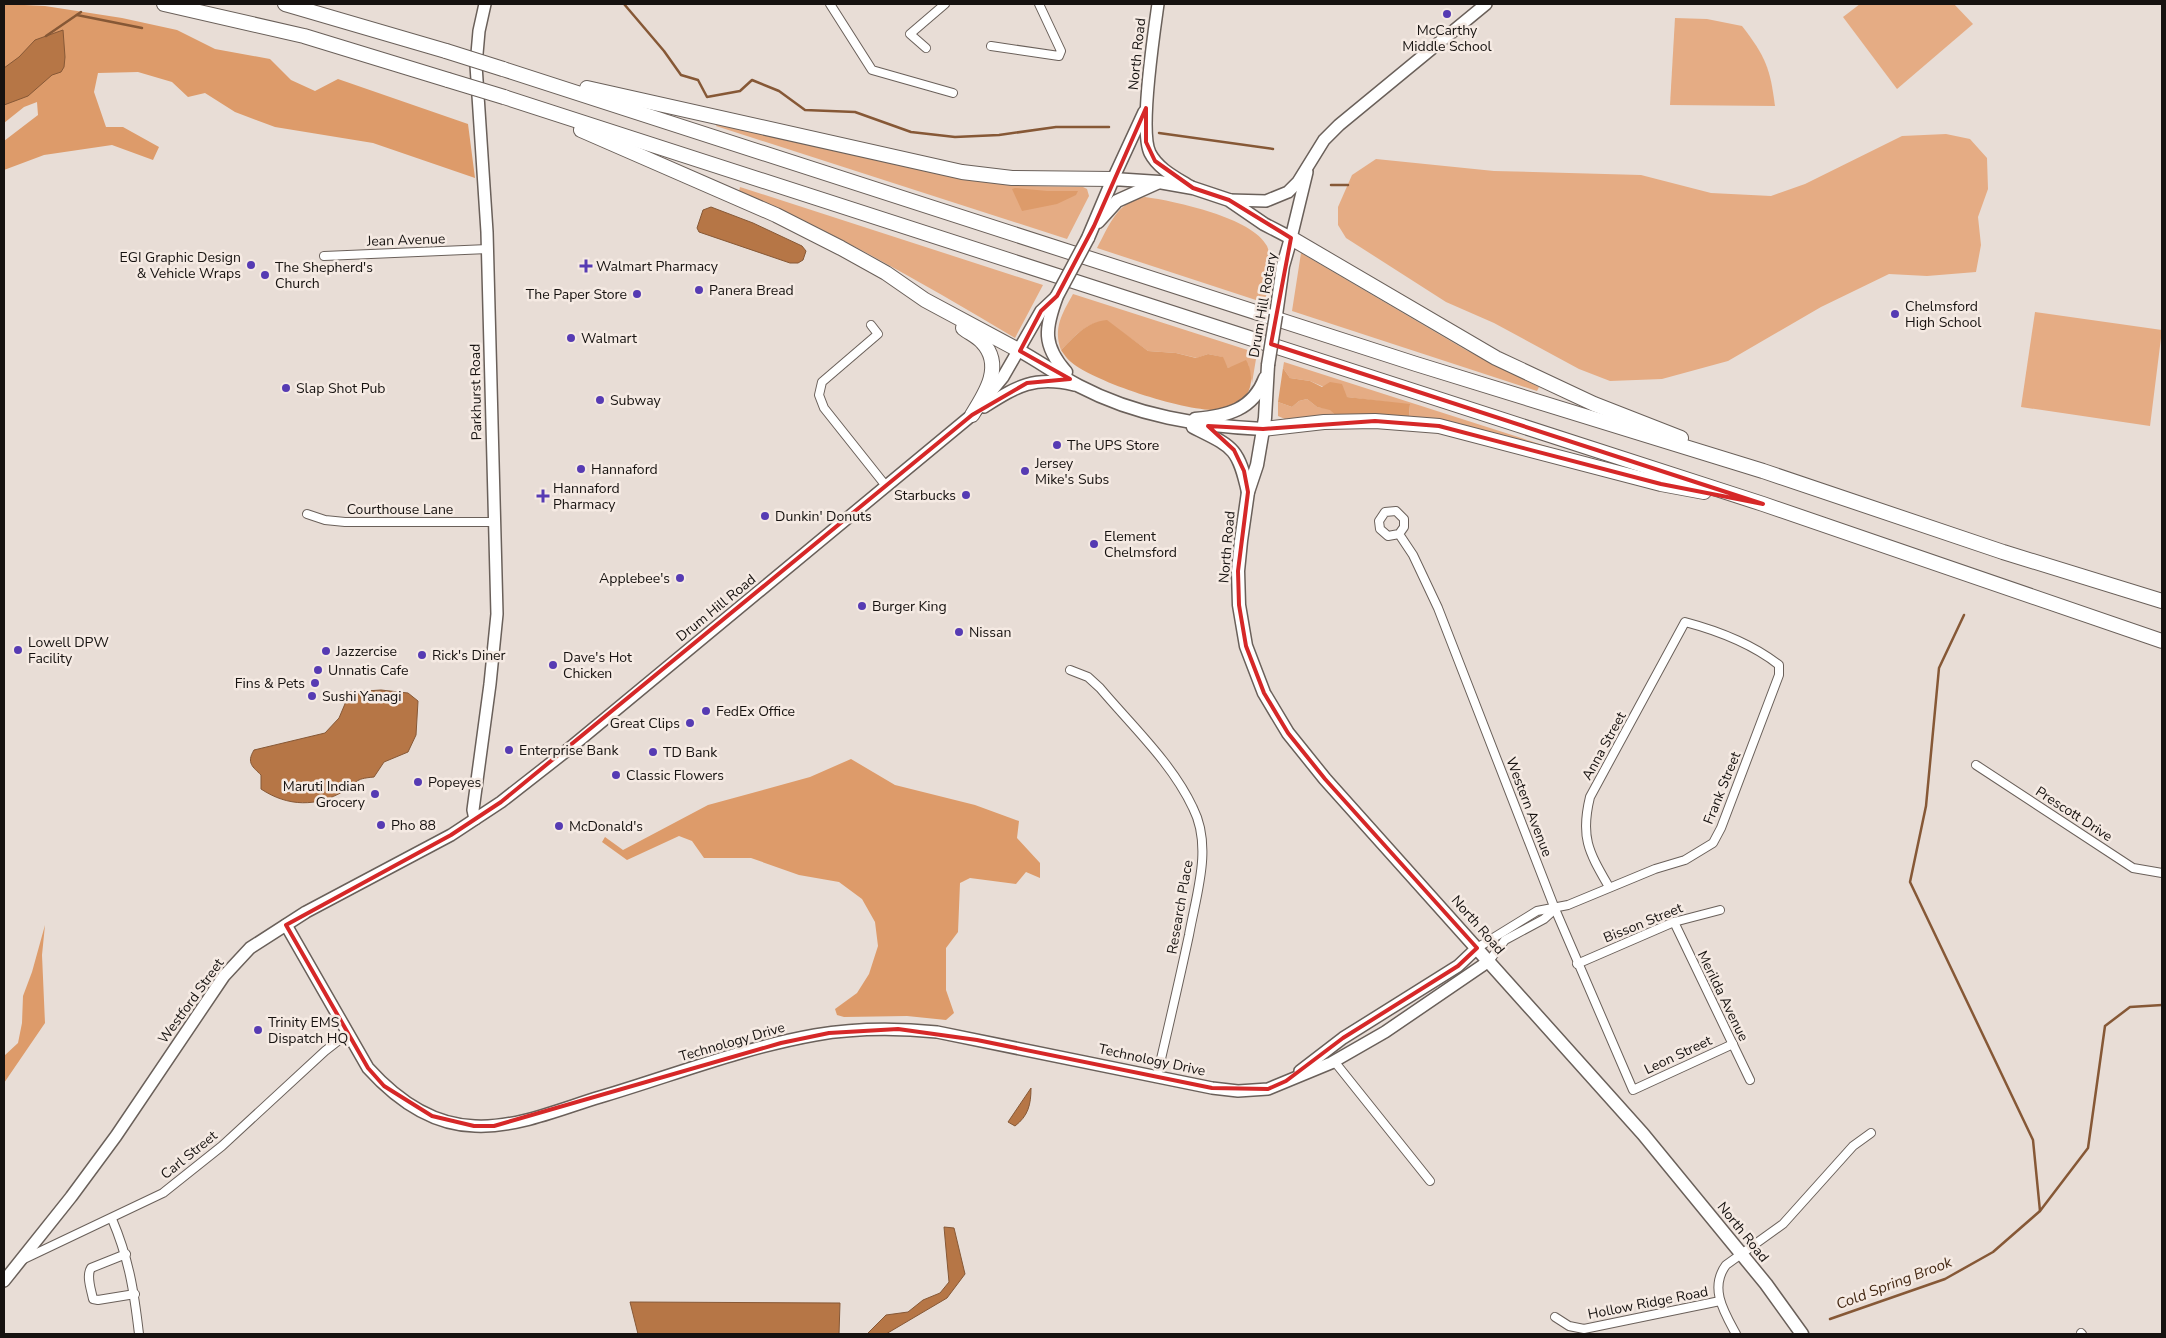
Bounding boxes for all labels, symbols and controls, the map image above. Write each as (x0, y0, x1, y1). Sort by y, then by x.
marker: McCarthy Middle School (1441, 8, 1453, 20)
street label: North Road (1124, 17, 1150, 91)
place label: McCarthy Middle School (1402, 21, 1493, 56)
street label: Jean Avenue (365, 229, 446, 251)
place label: EGI Graphic Design & Vehicle Wraps (120, 248, 241, 283)
street label: Drum Hill Rotary (1244, 250, 1282, 359)
place label: Walmart Pharmacy (596, 257, 719, 276)
place label: The Shepherd's Church (275, 258, 373, 293)
marker: EGI Graphic Design & Vehicle Wraps (245, 259, 257, 271)
marker: Walmart Pharmacy (580, 260, 592, 272)
marker: The Shepherd's Church (259, 269, 271, 281)
place label: Panera Bread (709, 281, 794, 300)
marker: Panera Bread (693, 284, 705, 296)
place label: The Paper Store (526, 285, 627, 304)
marker: The Paper Store (631, 288, 643, 300)
place label: Chelmsford High School (1905, 297, 1982, 332)
marker: Chelmsford High School (1889, 308, 1901, 320)
place label: Walmart (581, 329, 637, 348)
marker: Walmart (565, 332, 577, 344)
street label: Parkhurst Road (466, 344, 486, 440)
place label: Slap Shot Pub (296, 379, 386, 398)
marker: Slap Shot Pub (280, 382, 292, 394)
place label: Subway (610, 391, 662, 410)
marker: Subway (594, 394, 606, 406)
place label: The UPS Store (1067, 436, 1159, 455)
marker: The UPS Store (1051, 439, 1063, 451)
place label: Jersey Mike's Subs (1034, 454, 1110, 489)
place label: Hannaford (591, 460, 658, 479)
marker: Hannaford (575, 463, 587, 475)
marker: Jersey Mike's Subs (1019, 465, 1031, 477)
place label: Hannaford Pharmacy (553, 479, 620, 514)
place label: Starbucks (894, 486, 956, 505)
marker: Starbucks (960, 489, 972, 501)
marker: Hannaford Pharmacy (537, 490, 549, 502)
street label: Courthouse Lane (347, 500, 453, 519)
place label: Dunkin' Donuts (775, 507, 872, 526)
marker: Dunkin' Donuts (759, 510, 771, 522)
street label: North Road (1214, 510, 1240, 584)
place label: Element Chelmsford (1104, 527, 1177, 562)
marker: Element Chelmsford (1088, 538, 1100, 550)
place label: Applebee's (599, 569, 670, 588)
street label: Drum Hill Road (672, 570, 760, 646)
marker: Applebee's (674, 572, 686, 584)
place label: Burger King (872, 597, 947, 616)
marker: Burger King (856, 600, 868, 612)
place label: Nissan (969, 623, 1011, 642)
marker: Nissan (953, 626, 965, 638)
place label: Lowell DPW Facility (28, 633, 109, 668)
place label: Jazzercise (335, 642, 397, 661)
marker: Lowell DPW Facility (12, 644, 24, 656)
marker: Jazzercise (320, 645, 332, 657)
place label: Rick's Diner (432, 646, 506, 665)
place label: Dave's Hot Chicken (563, 648, 632, 683)
marker: Rick's Diner (416, 649, 428, 661)
marker: Dave's Hot Chicken (547, 659, 559, 671)
place label: Unnatis Cafe (328, 661, 409, 680)
marker: Unnatis Cafe (312, 664, 324, 676)
place label: Fins & Pets (235, 674, 305, 693)
marker: Fins & Pets (309, 677, 321, 689)
place label: Sushi Yanagi (322, 687, 402, 706)
marker: Sushi Yanagi (306, 690, 318, 702)
place label: FedEx Office (716, 702, 795, 721)
marker: FedEx Office (700, 705, 712, 717)
street label: Anna Street (1577, 708, 1631, 784)
place label: Great Clips (610, 714, 680, 733)
marker: Great Clips (684, 717, 696, 729)
place label: Enterprise Bank (519, 741, 619, 760)
place label: TD Bank (663, 743, 718, 762)
marker: Enterprise Bank (503, 744, 515, 756)
marker: TD Bank (647, 746, 659, 758)
street label: Frank Street (1699, 749, 1745, 827)
street label: Western Avenue (1501, 754, 1557, 860)
place label: Classic Flowers (626, 766, 724, 785)
marker: Classic Flowers (610, 769, 622, 781)
place label: Popeyes (428, 773, 481, 792)
marker: Popeyes (412, 776, 424, 788)
place label: Maruti Indian Grocery (283, 777, 366, 812)
street label: Prescott Drive (2032, 782, 2116, 846)
marker: Maruti Indian Grocery (369, 788, 381, 800)
place label: Pho 88 (391, 816, 436, 835)
place label: McDonald's (569, 817, 643, 836)
marker: Pho 88 (375, 819, 387, 831)
marker: McDonald's (553, 820, 565, 832)
street label: Research Place (1162, 858, 1198, 956)
street label: North Road (1447, 891, 1509, 959)
street label: Bisson Street (1601, 898, 1685, 947)
street label: Merilda Avenue (1693, 948, 1753, 1044)
street label: Westford Street (154, 955, 228, 1047)
place label: Trinity EMS Dispatch HQ (268, 1013, 348, 1048)
street label: Technology Drive (677, 1018, 787, 1066)
marker: Trinity EMS Dispatch HQ (252, 1024, 264, 1036)
street label: Leon Street (1641, 1031, 1715, 1079)
street label: Technology Drive (1097, 1039, 1207, 1081)
street label: Carl Street (157, 1126, 221, 1184)
street label: North Road (1713, 1198, 1773, 1266)
water label: Cold Spring Brook (1833, 1252, 1955, 1314)
street label: Hollow Ridge Road (1586, 1282, 1710, 1324)

